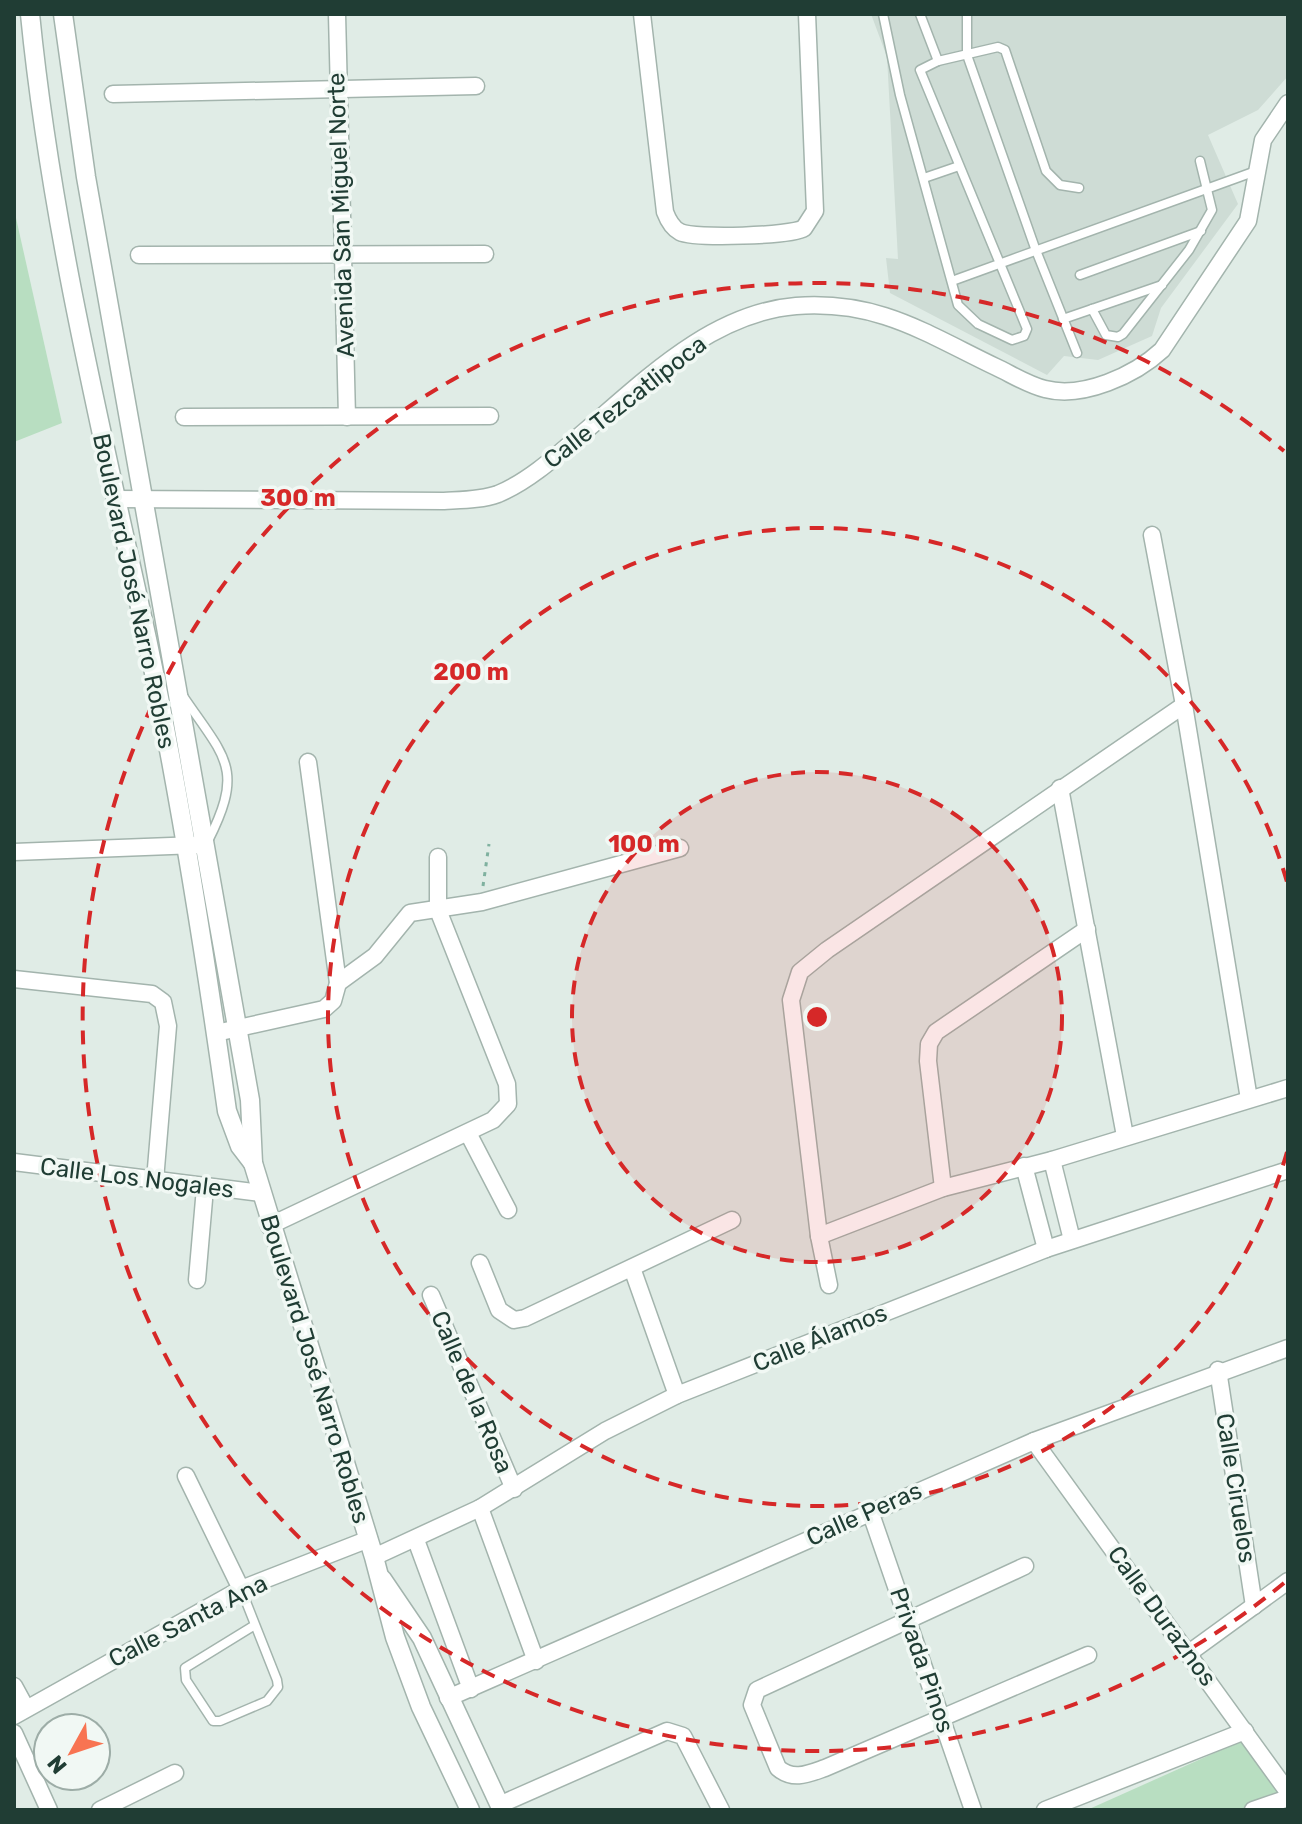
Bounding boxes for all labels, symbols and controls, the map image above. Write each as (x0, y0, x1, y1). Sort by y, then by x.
street label: Avenida San Miguel Norte (322, 72, 360, 358)
street label: Calle Tezcatlipoca (538, 330, 712, 474)
street label: Boulevard José Narro Robles (87, 431, 181, 751)
text: 300 m (260, 484, 336, 512)
text: 200 m (433, 658, 509, 686)
text: 100 m (608, 830, 680, 858)
centre of rings (803, 1003, 831, 1031)
street label: Calle Los Nogales (39, 1152, 235, 1204)
street label: Boulevard José Narro Robles (255, 1211, 375, 1527)
street label: Calle Álamos (749, 1298, 891, 1378)
street label: Calle de la Rosa (425, 1307, 519, 1477)
street label: Calle Ciruelos (1210, 1411, 1262, 1565)
street label: Calle Peras (802, 1476, 926, 1552)
street label: Calle Duraznos (1102, 1541, 1222, 1691)
street label: Calle Santa Ana (104, 1569, 272, 1673)
street label: Privada Pinos (884, 1584, 960, 1736)
north arrow (32, 1712, 112, 1792)
text: N (42, 1750, 72, 1779)

